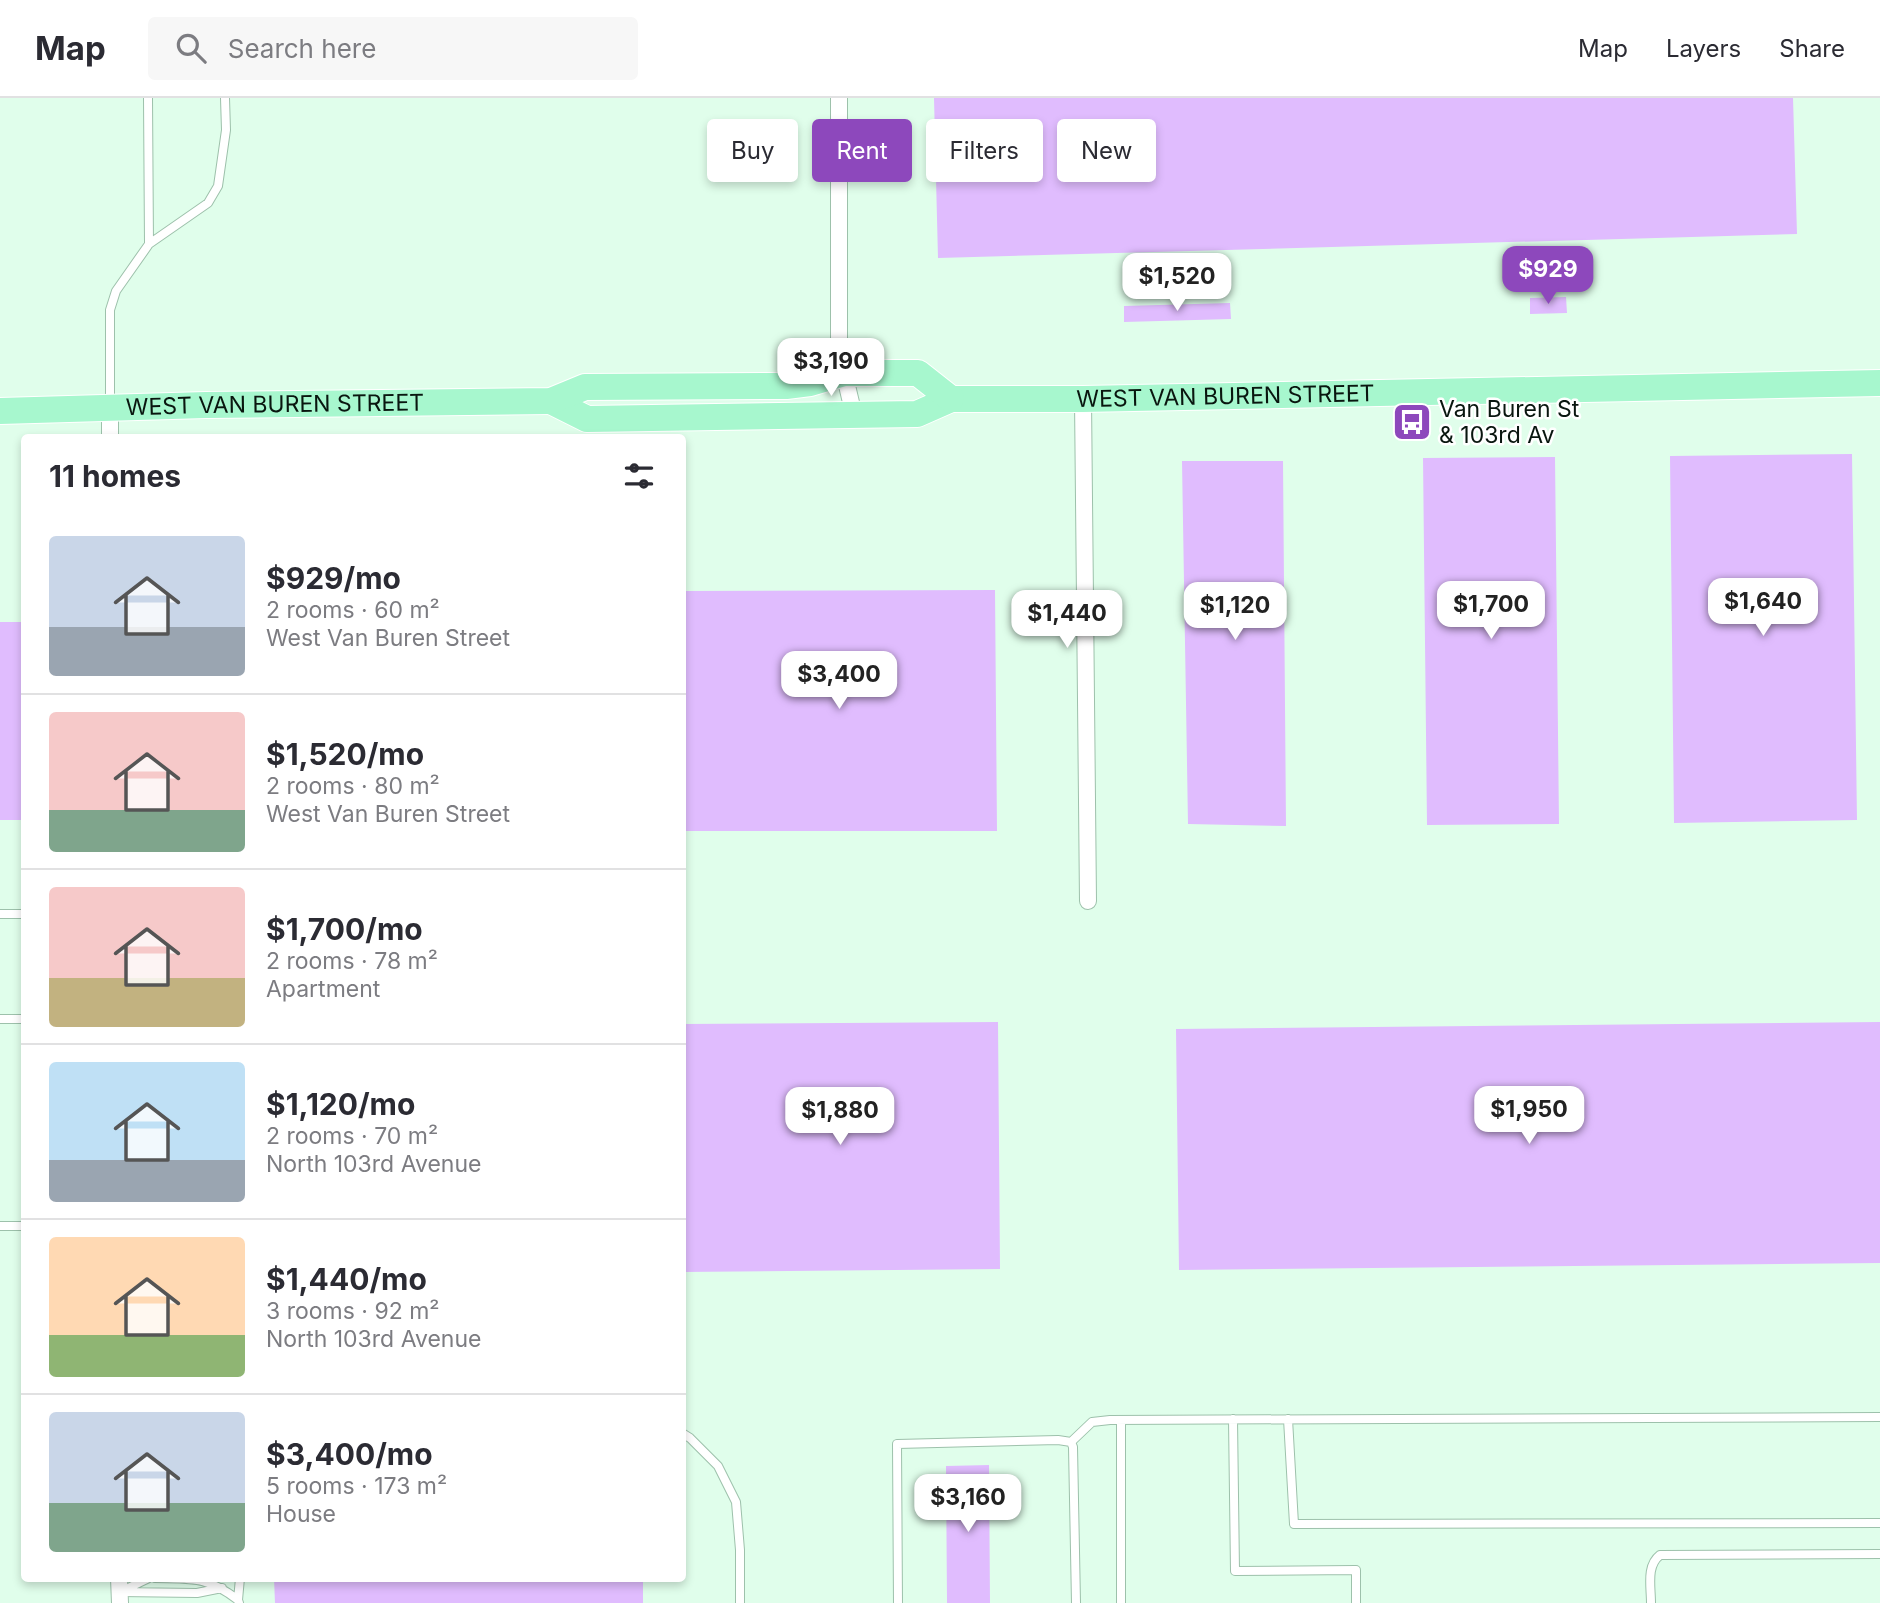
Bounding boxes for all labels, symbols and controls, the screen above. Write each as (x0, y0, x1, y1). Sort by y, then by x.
search box (148, 17, 638, 80)
text: Map (35, 28, 106, 68)
icon: search (172, 29, 210, 67)
text: Search here (228, 33, 376, 64)
text: Map (1578, 34, 1628, 63)
text: Layers (1666, 34, 1741, 63)
text: Share (1779, 34, 1845, 63)
chip: Buy (707, 119, 798, 182)
chip: Rent (812, 119, 912, 182)
chip: Filters (926, 119, 1043, 182)
chip: New (1057, 119, 1156, 182)
pin: $929 (1507, 246, 1589, 306)
pin: $1,520 (1120, 254, 1234, 313)
text: $929 (1518, 255, 1578, 283)
text: $1,520 (1138, 262, 1216, 290)
pin: $3,190 (774, 338, 888, 398)
text: $3,190 (793, 347, 869, 375)
street label: WEST VAN BUREN STREET (1076, 379, 1375, 413)
street label: WEST VAN BUREN STREET (125, 388, 424, 421)
place label: Van Buren St & 103rd Av (1439, 395, 1580, 449)
bus stop icon: Van Buren St & 103rd Av (1391, 401, 1433, 443)
icon: filters (620, 457, 658, 495)
text: 11 homes (49, 458, 181, 494)
text: $929/mo (266, 560, 401, 596)
icon: home (105, 564, 189, 648)
pin: $1,640 (1706, 578, 1820, 638)
pin: $1,120 (1178, 582, 1292, 642)
pin: $1,700 (1434, 582, 1548, 641)
text: $1,640 (1724, 587, 1802, 615)
pin: $1,440 (1010, 590, 1124, 650)
text: $1,700 (1453, 590, 1529, 618)
text: $1,120 (1200, 591, 1270, 619)
text: 2 rooms · 60 m² (266, 596, 440, 624)
text: $1,440 (1027, 599, 1107, 627)
text: West Van Buren Street (266, 624, 510, 652)
pin: $3,400 (782, 652, 896, 711)
text: $3,400 (797, 660, 881, 688)
text: $1,520/mo (266, 736, 424, 772)
icon: home (105, 740, 189, 824)
text: 2 rooms · 80 m² (266, 772, 440, 800)
text: West Van Buren Street (266, 800, 510, 828)
text: $1,700/mo (266, 911, 423, 947)
icon: home (105, 915, 189, 999)
text: 2 rooms · 78 m² (266, 947, 438, 975)
text: Apartment (266, 975, 380, 1003)
text: $1,120/mo (266, 1086, 415, 1122)
pin: $1,950 (1472, 1086, 1586, 1146)
pin: $1,880 (783, 1088, 897, 1147)
icon: home (105, 1090, 189, 1174)
text: $1,950 (1490, 1095, 1568, 1123)
text: $1,880 (801, 1096, 879, 1124)
text: 2 rooms · 70 m² (266, 1122, 438, 1150)
text: North 103rd Avenue (266, 1150, 481, 1178)
text: $1,440/mo (266, 1261, 427, 1297)
icon: home (105, 1265, 189, 1349)
text: 3 rooms · 92 m² (266, 1297, 439, 1325)
text: North 103rd Avenue (266, 1325, 481, 1353)
text: $3,400/mo (266, 1436, 433, 1472)
icon: home (105, 1440, 189, 1524)
text: 5 rooms · 173 m² (266, 1472, 447, 1500)
pin: $3,160 (911, 1474, 1025, 1534)
text: $3,160 (930, 1483, 1006, 1511)
text: House (266, 1500, 336, 1528)

